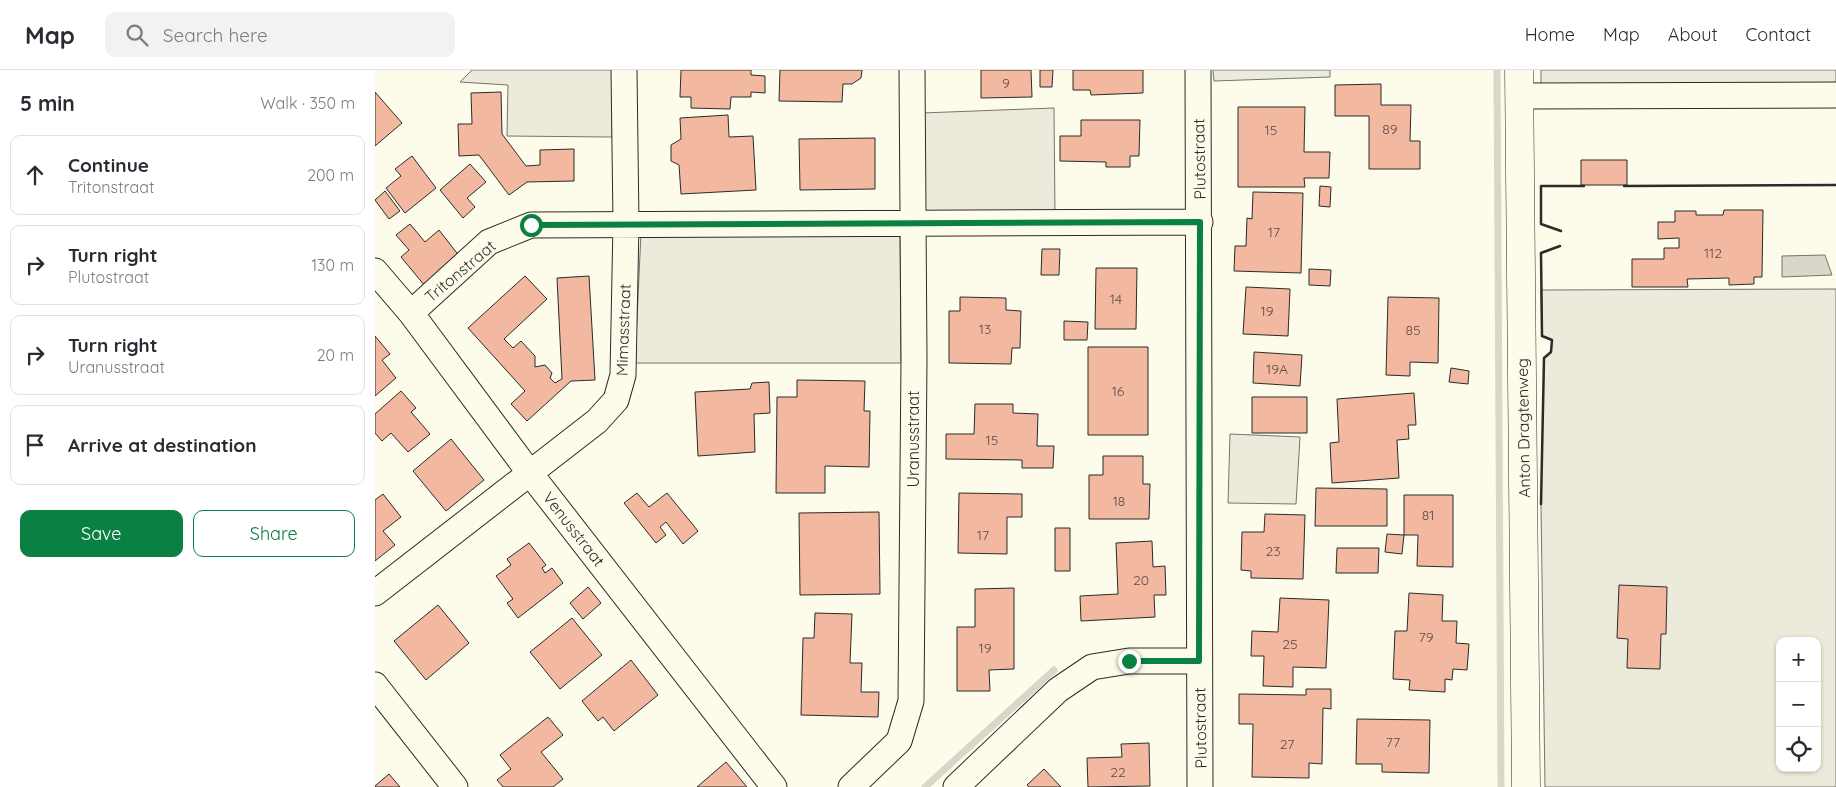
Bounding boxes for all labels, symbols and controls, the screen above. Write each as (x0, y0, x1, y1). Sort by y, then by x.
search box (105, 12, 455, 57)
text: Map (25, 20, 75, 50)
icon: search (123, 21, 151, 49)
text: Search here (163, 23, 268, 47)
text: Home (1525, 23, 1575, 46)
text: Map (1603, 23, 1640, 46)
text: About (1668, 23, 1718, 46)
text: Contact (1746, 23, 1811, 46)
house number: 9 (1002, 74, 1010, 92)
text: 5 min (20, 90, 75, 116)
text: Walk · 350 m (260, 93, 355, 113)
street label: Plutostraat (1188, 118, 1210, 200)
house number: 89 (1382, 120, 1398, 138)
house number: 15 (1265, 121, 1277, 139)
text: Continue (68, 153, 149, 177)
icon: ahead (21, 161, 49, 189)
text: 200 m (307, 165, 354, 185)
text: Tritonstraat (68, 177, 154, 197)
route start (520, 214, 543, 237)
house number: 17 (1268, 223, 1280, 241)
street label: Tritonstraat (420, 236, 500, 306)
text: Turn right (68, 243, 157, 267)
house number: 112 (1704, 244, 1722, 262)
icon: right (21, 251, 49, 279)
text: 130 m (311, 255, 354, 275)
text: Plutostraat (68, 267, 149, 287)
street label: Mimasstraat (611, 284, 635, 376)
house number: 14 (1110, 290, 1122, 308)
house number: 19 (1261, 302, 1274, 320)
house number: 13 (979, 320, 991, 338)
house number: 85 (1405, 321, 1421, 339)
text: Turn right (68, 333, 157, 357)
icon: right (21, 341, 49, 369)
text: 20 m (317, 345, 354, 365)
text: Uranusstraat (68, 357, 165, 377)
street label: Anton Dragtenweg (1512, 358, 1534, 498)
house number: 19A (1266, 360, 1288, 378)
house number: 16 (1112, 382, 1125, 400)
street label: Uranusstraat (903, 391, 923, 487)
icon: arrive (21, 431, 49, 459)
house number: 15 (986, 431, 998, 449)
text: Arrive at destination (68, 433, 257, 457)
street label: Venusstraat (539, 488, 609, 570)
house number: 18 (1113, 492, 1125, 510)
house number: 81 (1422, 506, 1434, 524)
button: Save (20, 510, 183, 557)
button: Share (193, 510, 355, 557)
house number: 17 (977, 526, 989, 544)
house number: 23 (1265, 542, 1281, 560)
house number: 20 (1133, 571, 1149, 589)
house number: 79 (1419, 628, 1434, 646)
house number: 25 (1282, 635, 1298, 653)
map controls (1776, 637, 1821, 772)
button: + (1776, 637, 1821, 682)
house number: 19 (979, 639, 992, 657)
route end (1118, 650, 1141, 673)
button: − (1776, 682, 1821, 727)
street label: Plutostraat (1189, 687, 1211, 769)
button: locate (1776, 727, 1821, 772)
house number: 77 (1386, 733, 1400, 751)
house number: 27 (1280, 735, 1294, 753)
house number: 22 (1110, 763, 1126, 781)

